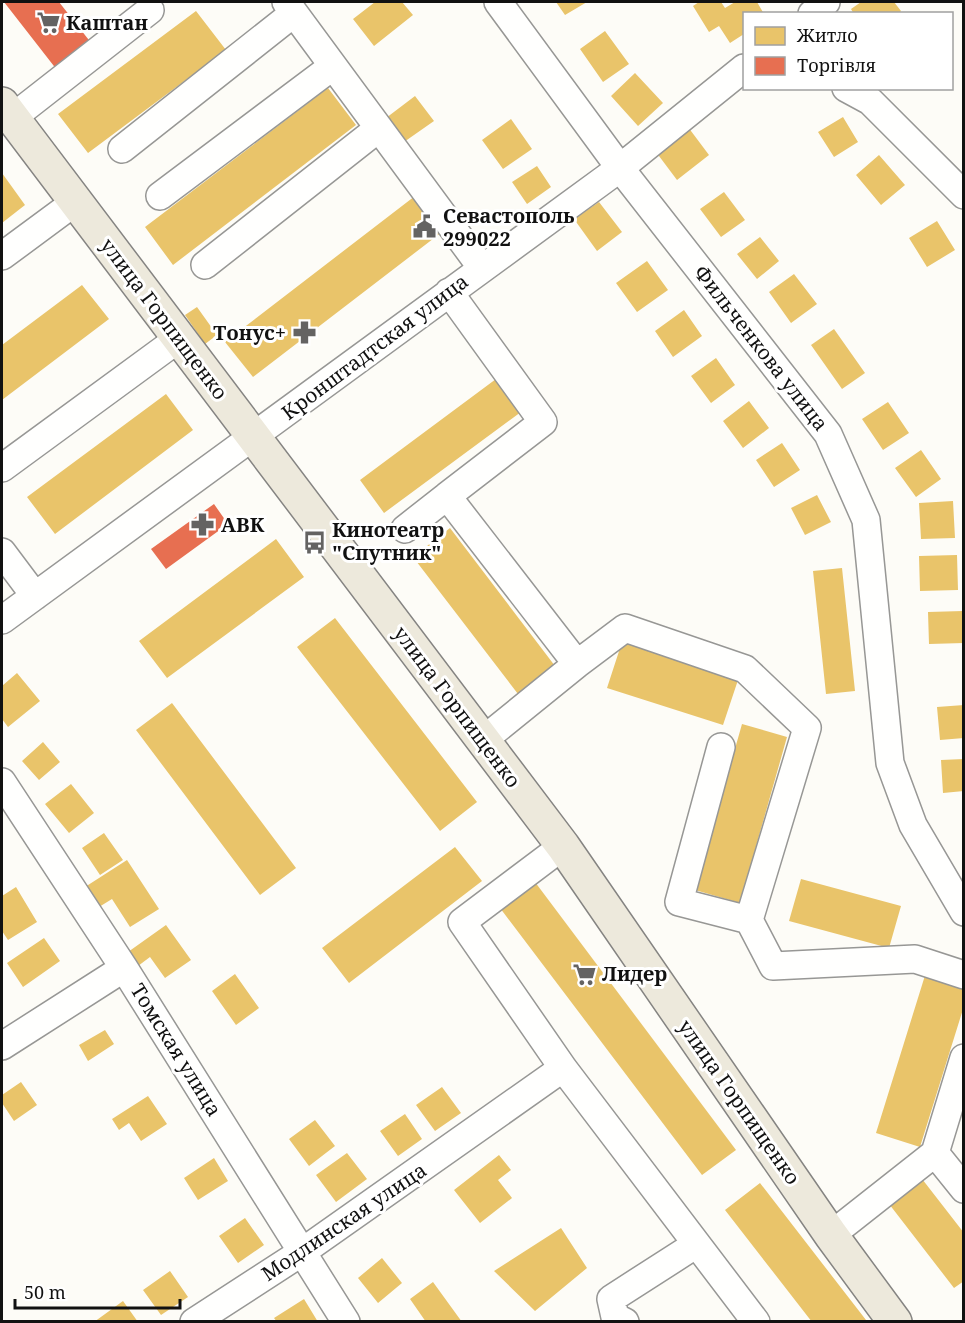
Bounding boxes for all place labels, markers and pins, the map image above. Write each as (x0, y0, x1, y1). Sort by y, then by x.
place label: Каштан (66, 9, 148, 36)
supermarket icon: Каштан (35, 10, 61, 36)
place label: Севастополь 299022 (443, 202, 575, 252)
public building icon: Севастополь 299022 (412, 214, 438, 240)
place label: Тонус+ (213, 319, 286, 346)
pharmacy icon: Тонус+ (291, 320, 317, 346)
place label: АВК (221, 511, 265, 538)
pharmacy icon: АВК (190, 512, 216, 538)
place label: Кинотеатр "Спутник" (332, 516, 444, 566)
bus stop icon: Кинотеатр "Спутник" (301, 529, 327, 555)
place label: Лидер (602, 960, 667, 987)
supermarket icon: Лидер (571, 961, 597, 987)

